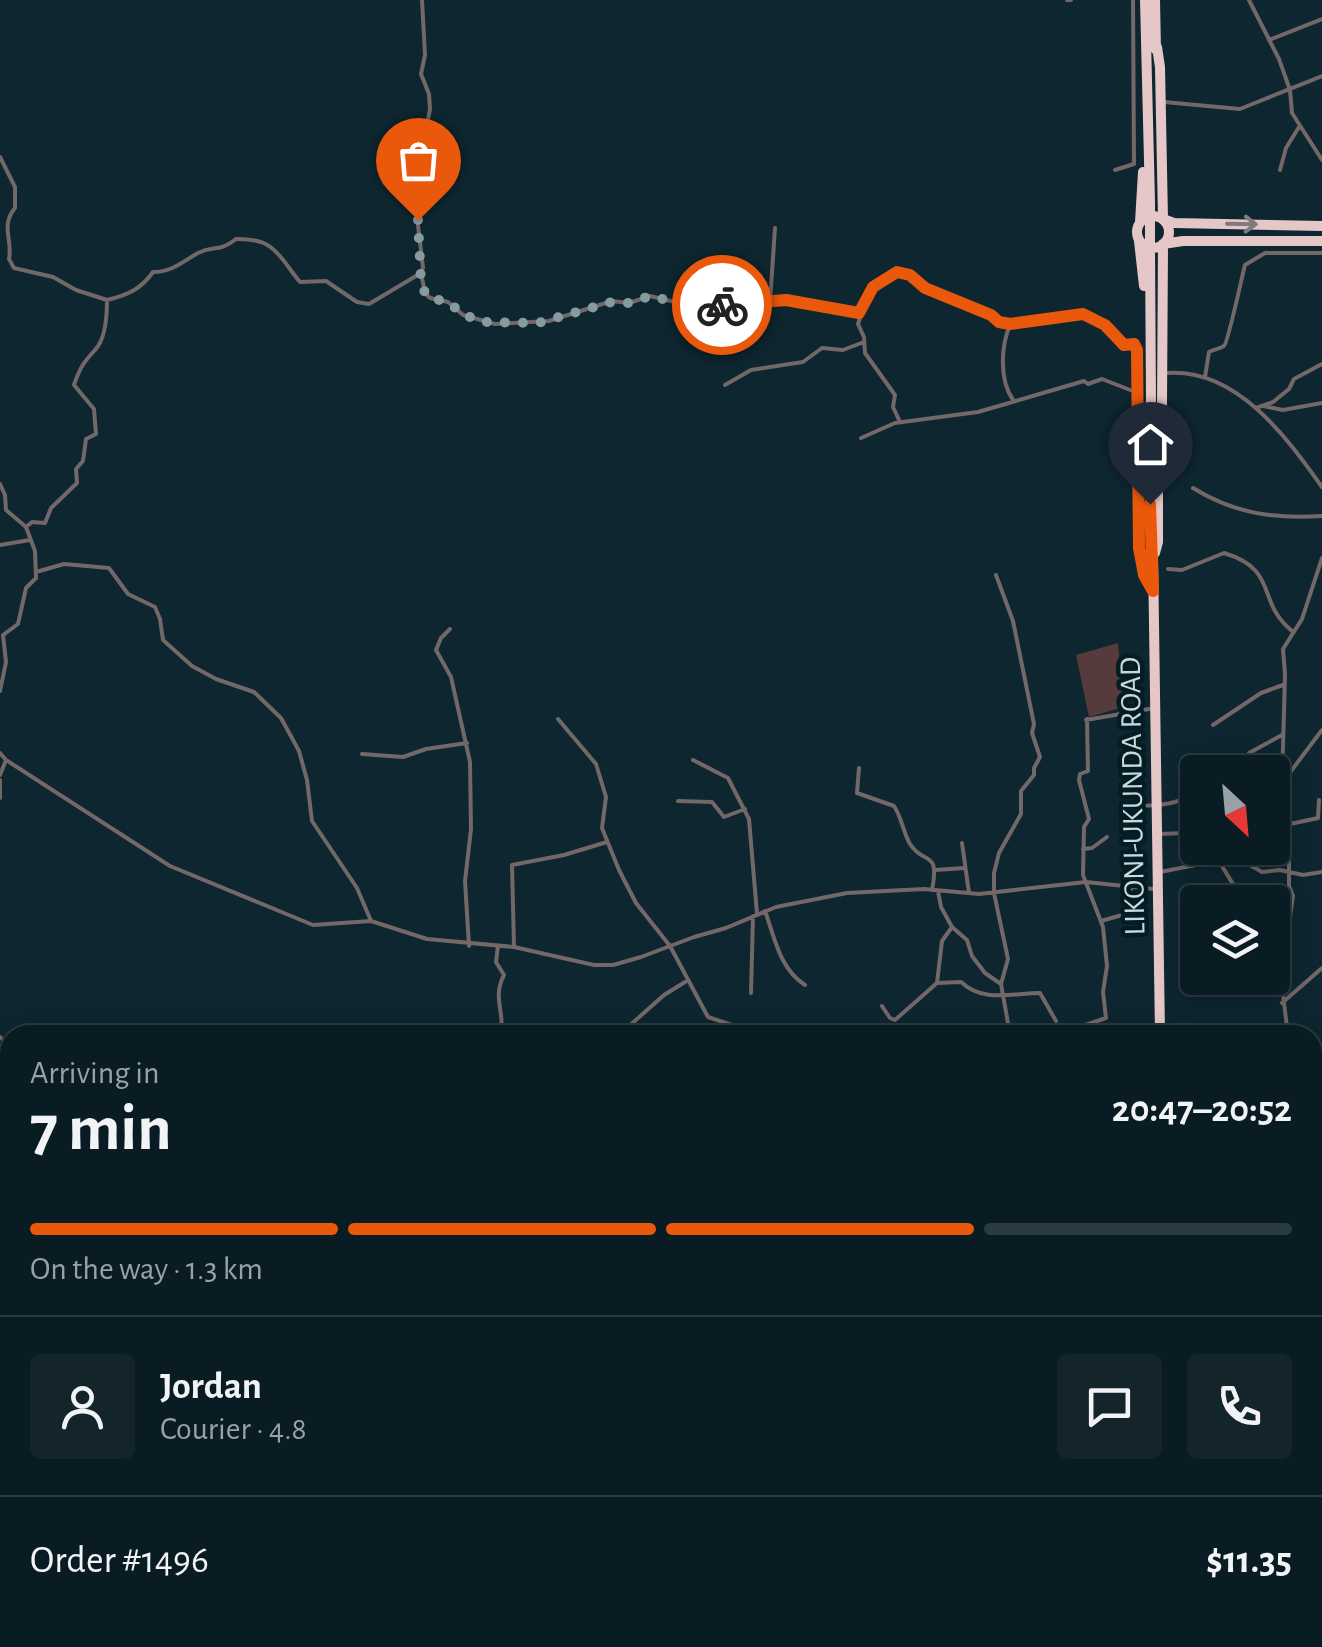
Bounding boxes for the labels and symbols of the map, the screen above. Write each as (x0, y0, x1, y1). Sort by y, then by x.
pin (376, 118, 461, 221)
one-way arrow (1225, 215, 1257, 234)
courier (672, 255, 772, 355)
pin (1108, 402, 1193, 505)
street label: LIKONI-UKUNDA ROAD (1116, 656, 1150, 936)
north arrow (1180, 755, 1290, 865)

